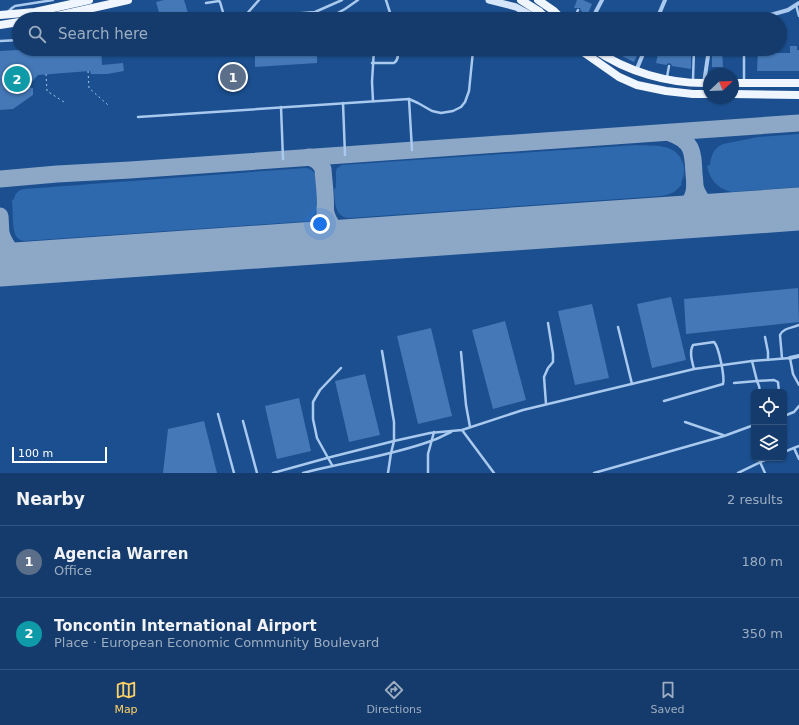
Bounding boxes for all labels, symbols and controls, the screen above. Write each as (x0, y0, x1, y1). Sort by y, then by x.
search box (12, 12, 787, 56)
icon: search (26, 23, 48, 45)
text: Search here (58, 25, 148, 43)
pin: 1 (220, 62, 246, 92)
pin: 2 (4, 64, 30, 94)
north arrow (703, 68, 739, 104)
your location (310, 214, 330, 234)
map controls (751, 389, 787, 461)
button: locate (751, 389, 787, 425)
button: layers (751, 425, 787, 461)
scale bar (12, 445, 107, 464)
text: 100 m (18, 447, 53, 460)
text: Nearby (16, 489, 85, 509)
text: 2 results (727, 492, 783, 507)
text: Agencia Warren (54, 545, 188, 563)
text: 1 (24, 554, 34, 569)
text: 180 m (741, 554, 783, 569)
text: Office (54, 563, 92, 578)
text: Toncontin International Airport (54, 617, 317, 635)
text: 2 (24, 626, 34, 641)
text: 350 m (741, 626, 783, 641)
text: Place · European Economic Community Boulevard (54, 635, 379, 650)
tab: Map (114, 679, 138, 716)
tab: Directions (366, 679, 422, 716)
tab: Saved (651, 679, 685, 716)

